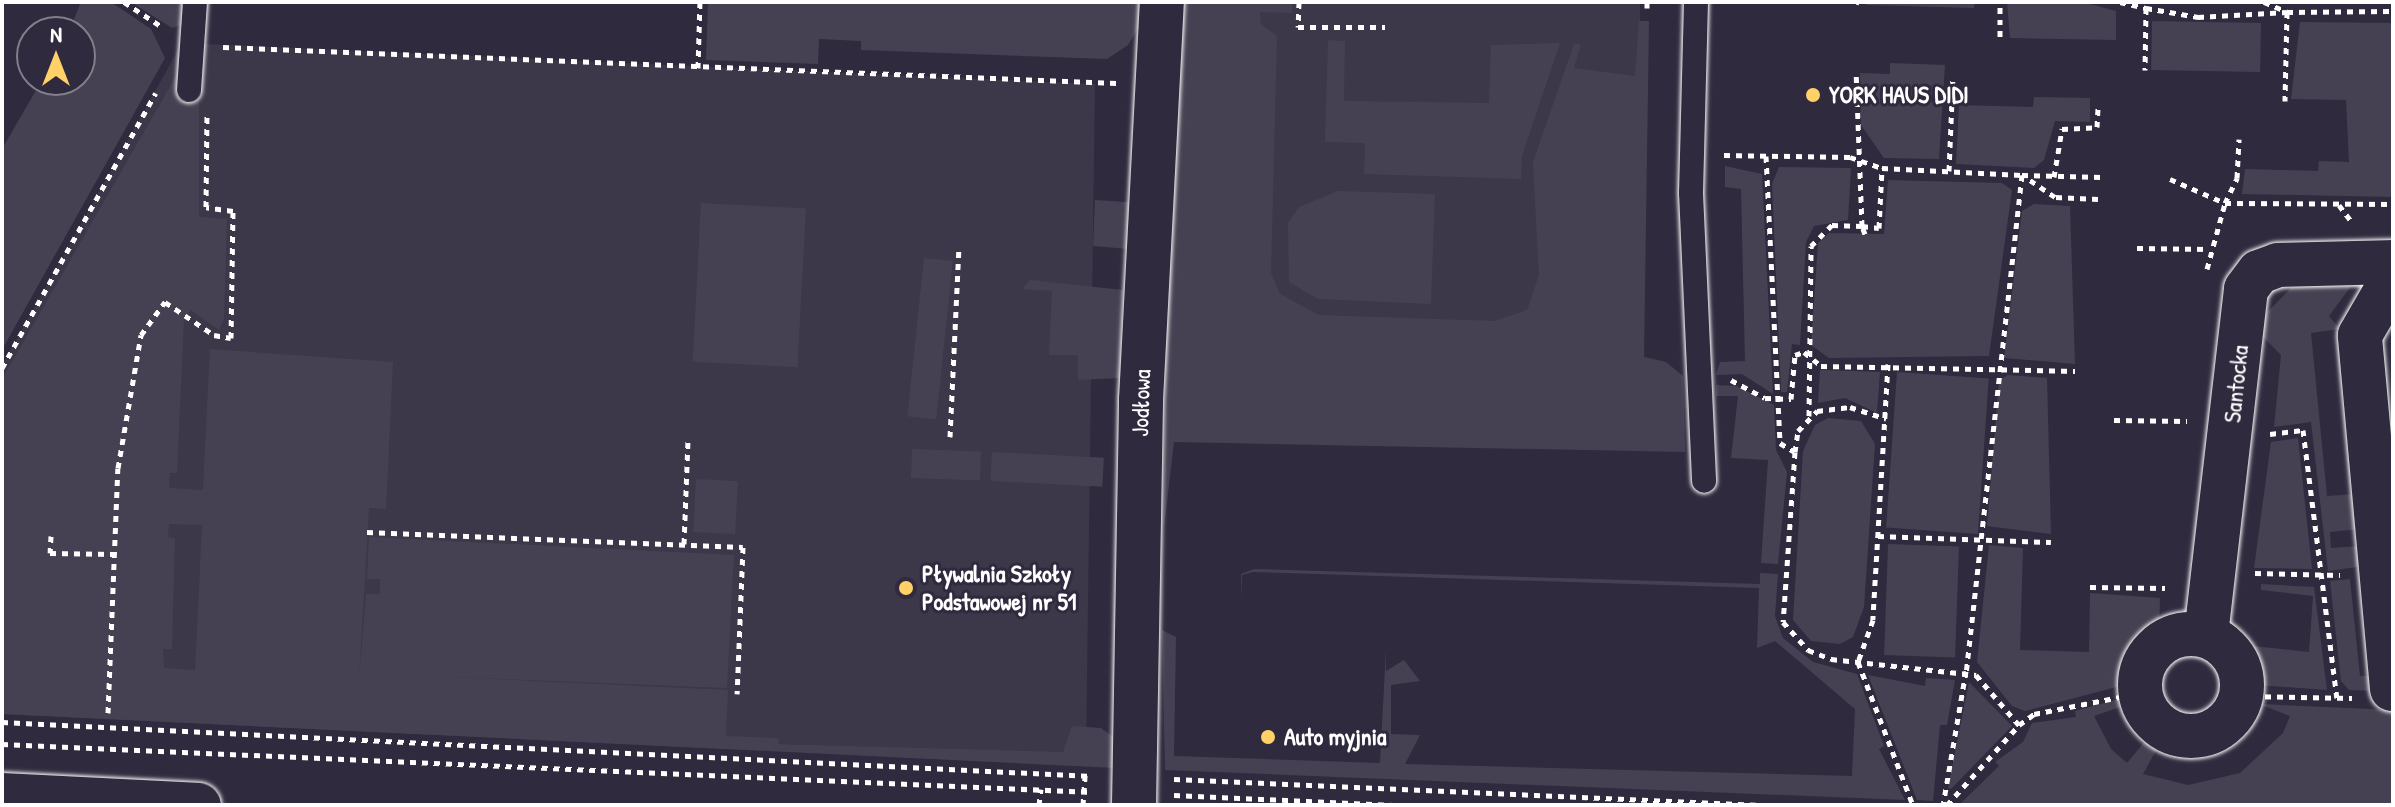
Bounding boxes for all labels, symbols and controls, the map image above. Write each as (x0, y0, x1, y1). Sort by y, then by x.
north arrow (16, 16, 96, 96)
text: N (50, 19, 62, 49)
place label: YORK HAUS DIDI (1829, 81, 1969, 109)
marker: YORK HAUS DIDI (1804, 86, 1822, 104)
street label: Santocka (2218, 344, 2254, 424)
street label: Jodłowa (1125, 369, 1157, 437)
place label: Pływalnia Szkoły Podstawowej nr 51 (922, 560, 1077, 616)
marker: Pływalnia Szkoły Podstawowej nr 51 (897, 579, 915, 597)
place label: Auto myjnia (1284, 723, 1387, 751)
marker: Auto myjnia (1259, 728, 1277, 746)

